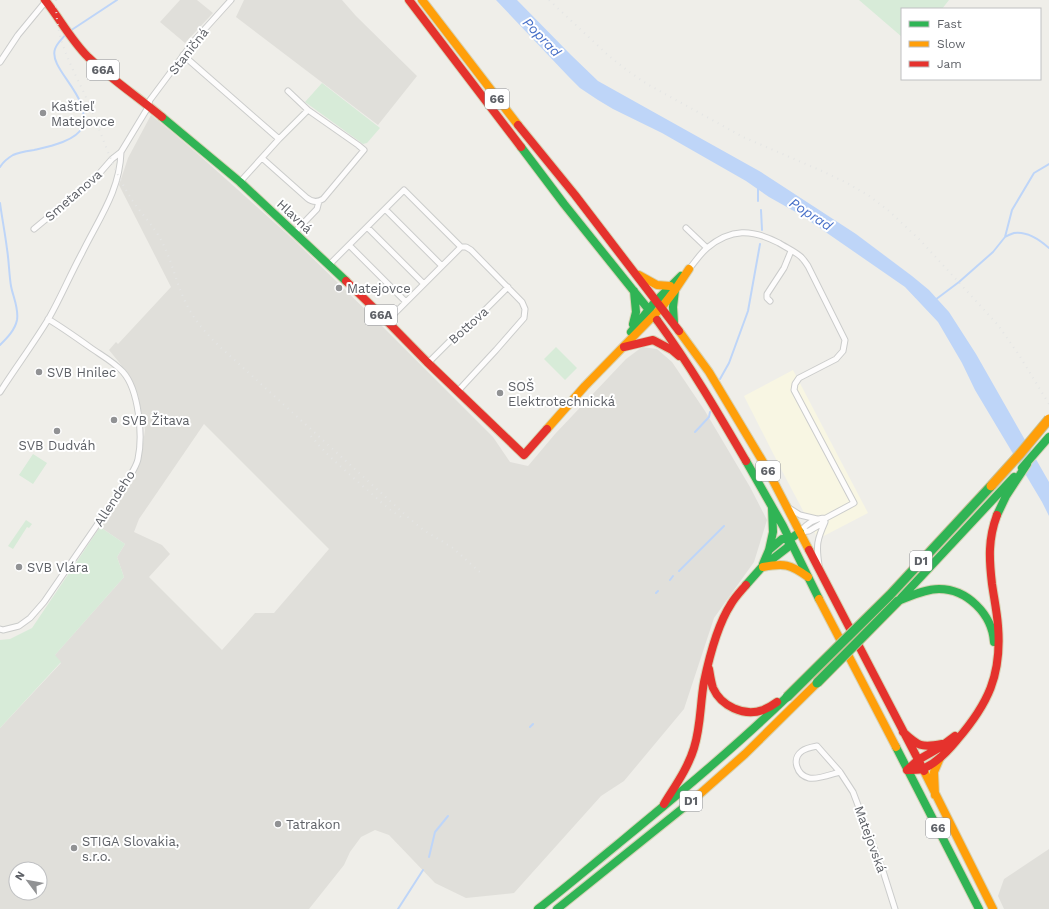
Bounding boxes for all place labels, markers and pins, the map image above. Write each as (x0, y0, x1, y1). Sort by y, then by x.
place label: Kaštieľ Matejovce (51, 99, 115, 129)
marker: Kaštieľ Matejovce (38, 108, 48, 118)
place label: Matejovce (347, 281, 411, 296)
marker: Matejovce (334, 283, 344, 293)
place label: SVB Hnilec (47, 365, 116, 380)
marker: SVB Hnilec (34, 367, 44, 377)
place label: SOŠ Elektrotechnická (508, 378, 616, 409)
marker: SOŠ Elektrotechnická (495, 388, 505, 398)
place label: SVB Žitava (122, 412, 190, 428)
marker: SVB Žitava (109, 415, 119, 425)
marker: SVB Dudváh (52, 426, 62, 436)
place label: SVB Dudváh (18, 438, 96, 453)
place label: SVB Vlára (27, 560, 89, 575)
marker: SVB Vlára (14, 562, 24, 572)
place label: Tatrakon (286, 817, 341, 832)
marker: Tatrakon (273, 819, 283, 829)
place label: STIGA Slovakia, s.r.o. (82, 834, 179, 864)
marker: STIGA Slovakia, s.r.o. (69, 843, 79, 853)

